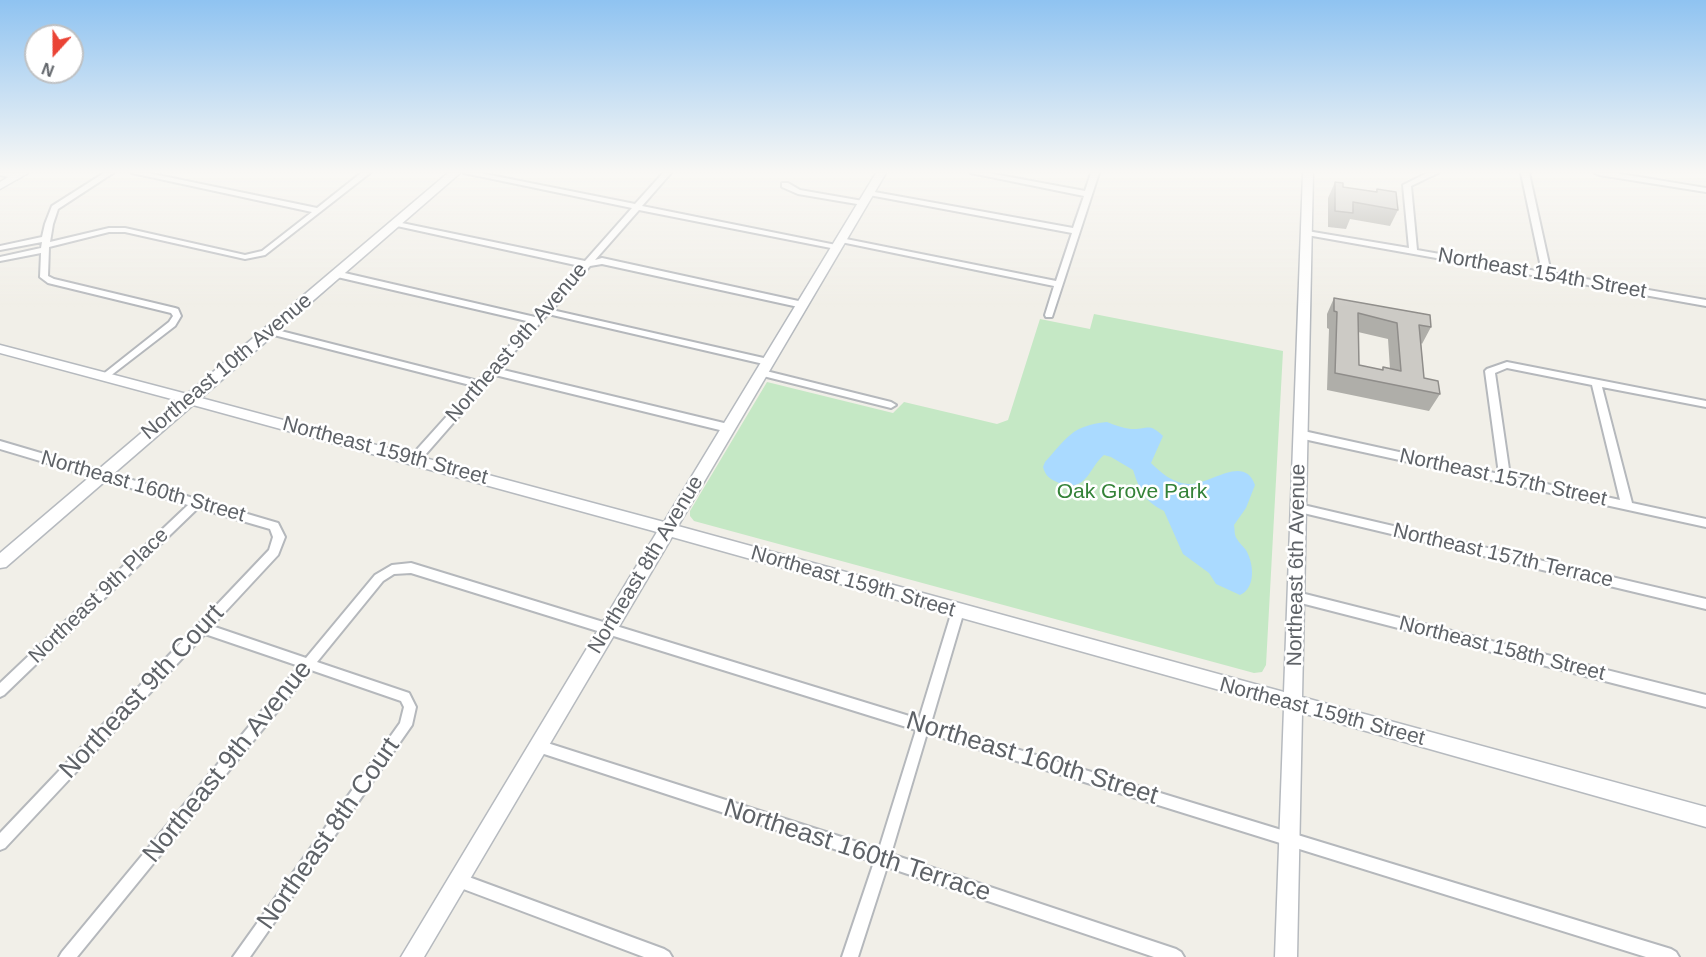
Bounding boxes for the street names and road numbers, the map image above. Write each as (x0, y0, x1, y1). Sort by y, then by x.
street label: Northeast 154th Street (1436, 243, 1648, 305)
street label: Northeast 9th Avenue (441, 258, 593, 428)
street label: Northeast 10th Avenue (137, 288, 317, 446)
street label: Northeast 159th Street (280, 411, 490, 491)
street label: Northeast 157th Street (1397, 444, 1609, 512)
street label: Northeast 160th Street (38, 446, 248, 528)
street label: Northeast 6th Avenue (1283, 463, 1311, 667)
street label: Northeast 8th Avenue (583, 472, 709, 658)
street label: Northeast 157th Terrace (1390, 518, 1616, 594)
street label: Northeast 9th Place (24, 523, 174, 669)
street label: Northeast 159th Street (748, 541, 958, 623)
street label: Northeast 9th Court (53, 598, 231, 786)
street label: Northeast 158th Street (1396, 611, 1608, 687)
street label: Northeast 9th Avenue (137, 655, 319, 869)
street label: Northeast 159th Street (1217, 672, 1427, 752)
street label: Northeast 160th Street (902, 706, 1162, 812)
street label: Northeast 8th Court (251, 732, 407, 936)
street label: Northeast 160th Terrace (720, 793, 994, 909)

